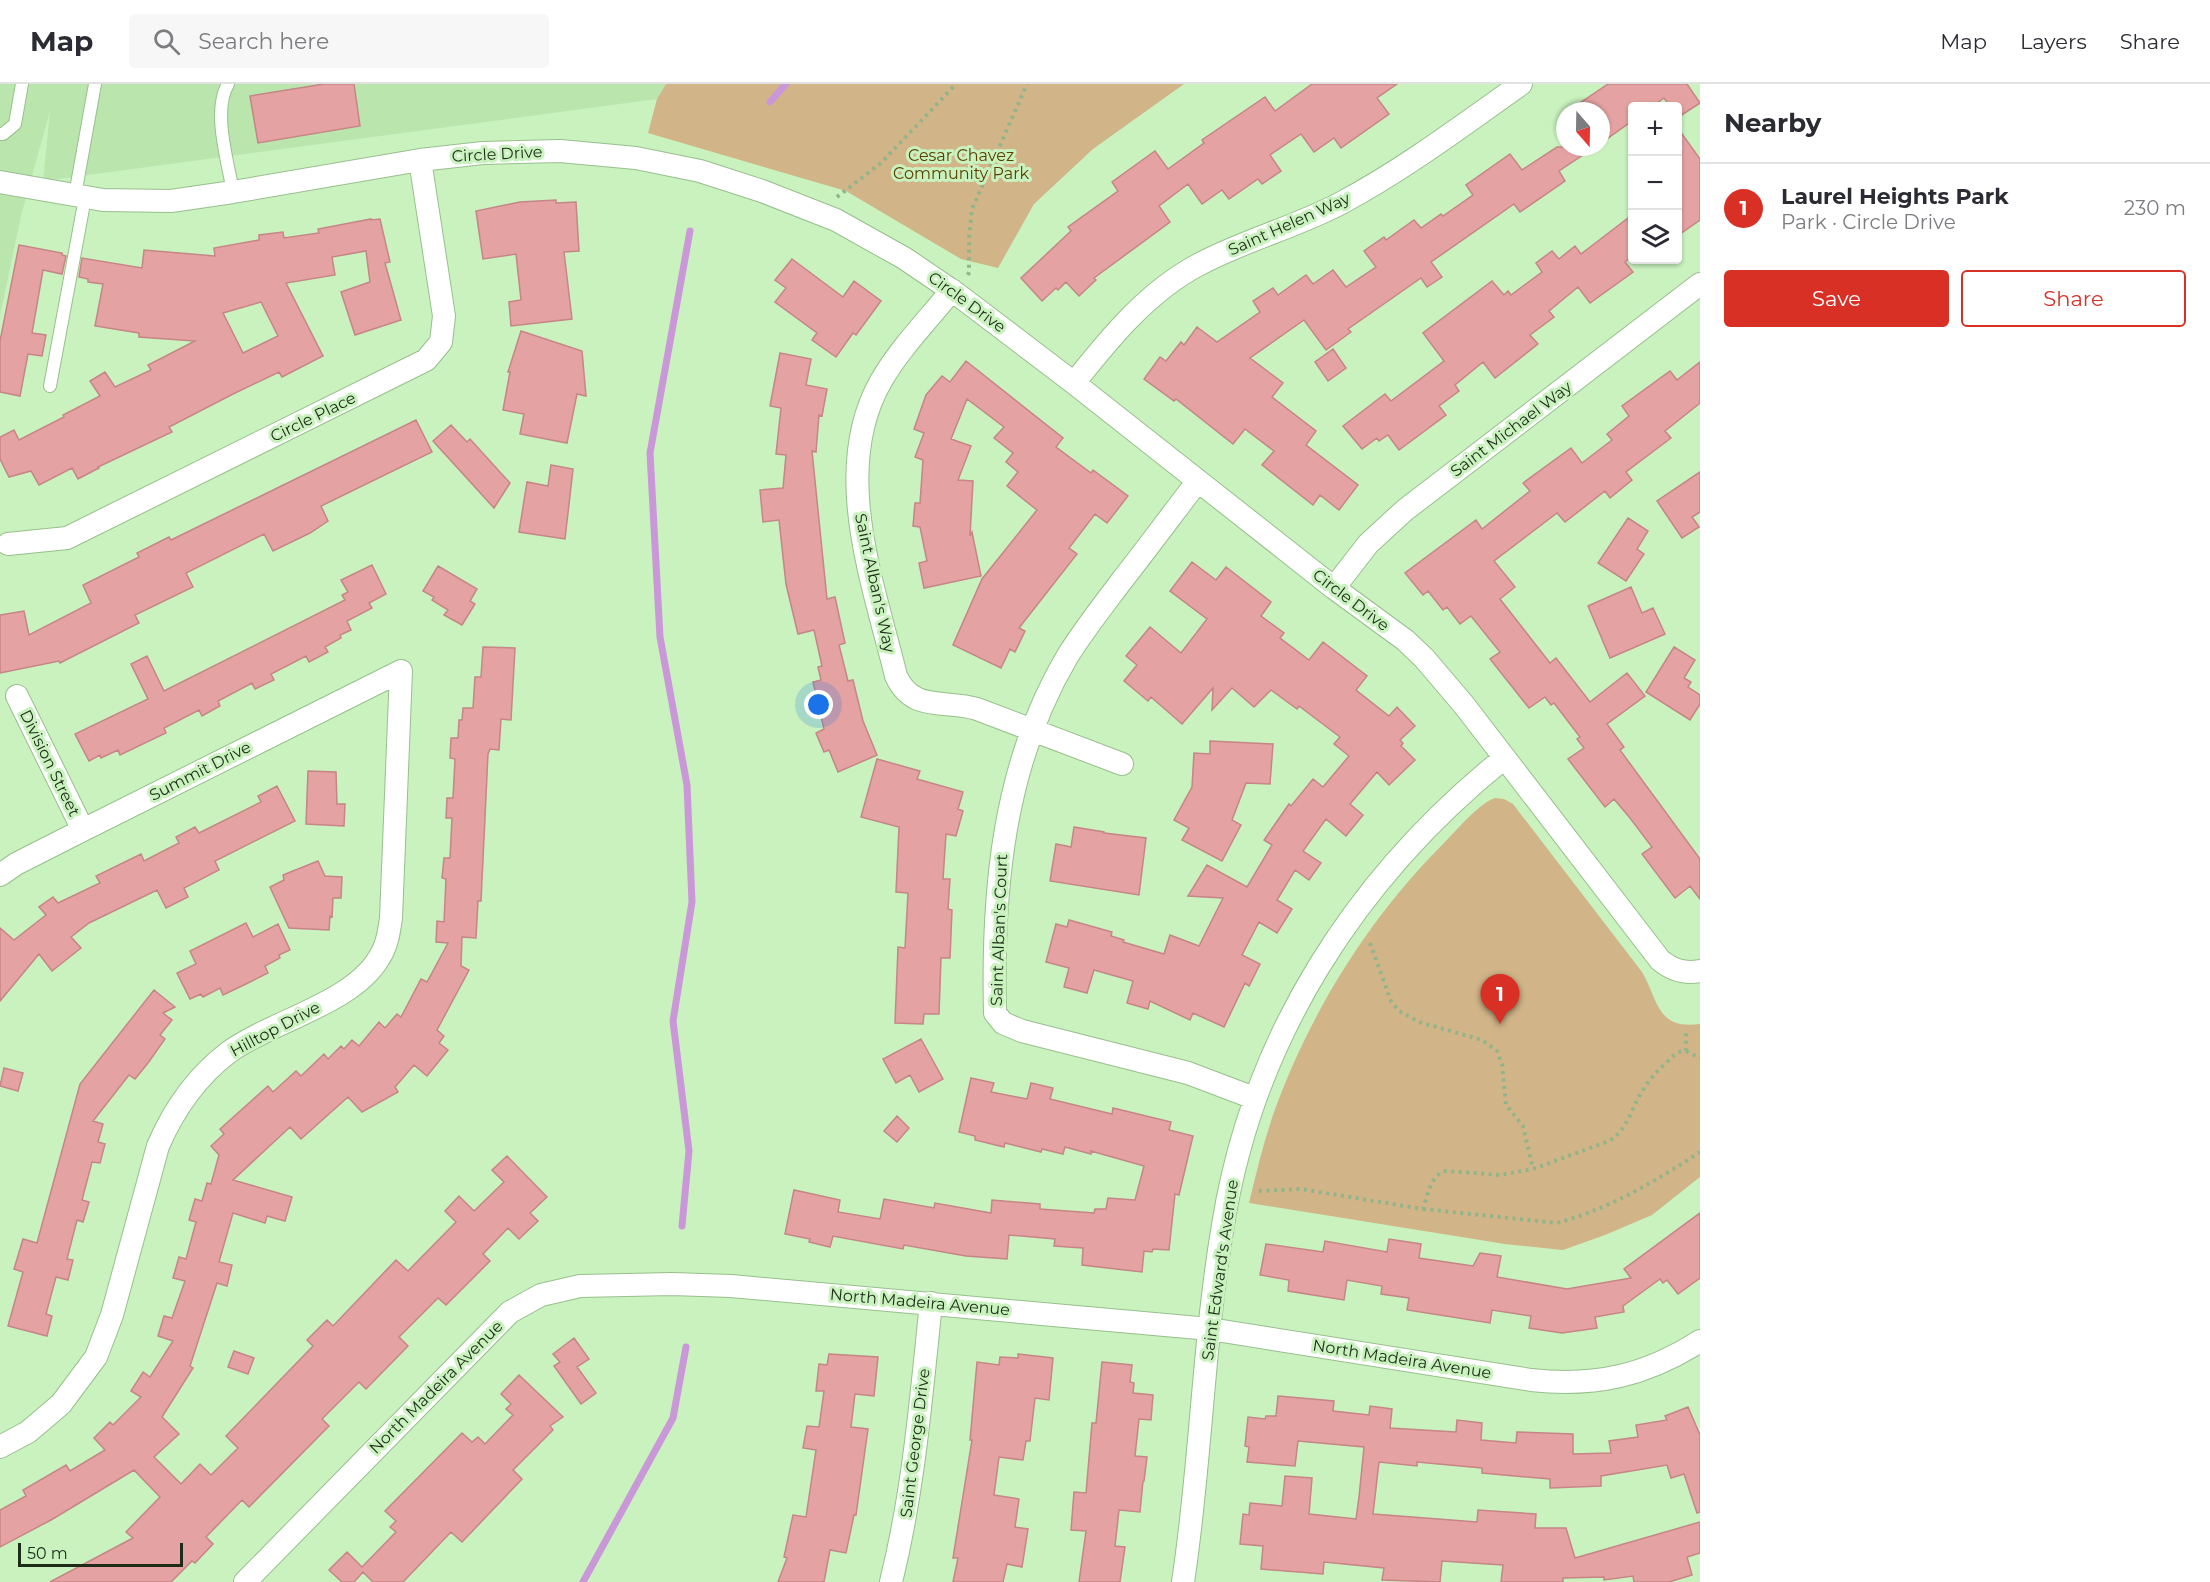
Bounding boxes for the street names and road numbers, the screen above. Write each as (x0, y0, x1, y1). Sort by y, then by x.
street label: Circle Drive (451, 142, 543, 166)
street label: Saint Helen Way (1225, 188, 1353, 259)
street label: Circle Drive (925, 268, 1009, 336)
street label: Saint Michael Way (1447, 377, 1576, 481)
street label: Circle Place (267, 388, 359, 446)
street label: Saint Alban's Way (851, 512, 899, 655)
street label: Circle Drive (1309, 565, 1393, 635)
street label: Division Street (16, 707, 84, 820)
street label: Summit Drive (146, 737, 254, 805)
street label: Saint Alban's Court (987, 853, 1011, 1006)
street label: Hilltop Drive (227, 997, 323, 1061)
street label: Saint Edward's Avenue (1198, 1178, 1242, 1362)
street label: North Madeira Avenue (829, 1285, 1011, 1319)
street label: North Madeira Avenue (365, 1316, 507, 1458)
street label: North Madeira Avenue (1311, 1335, 1493, 1383)
street label: Saint George Drive (896, 1367, 934, 1519)

